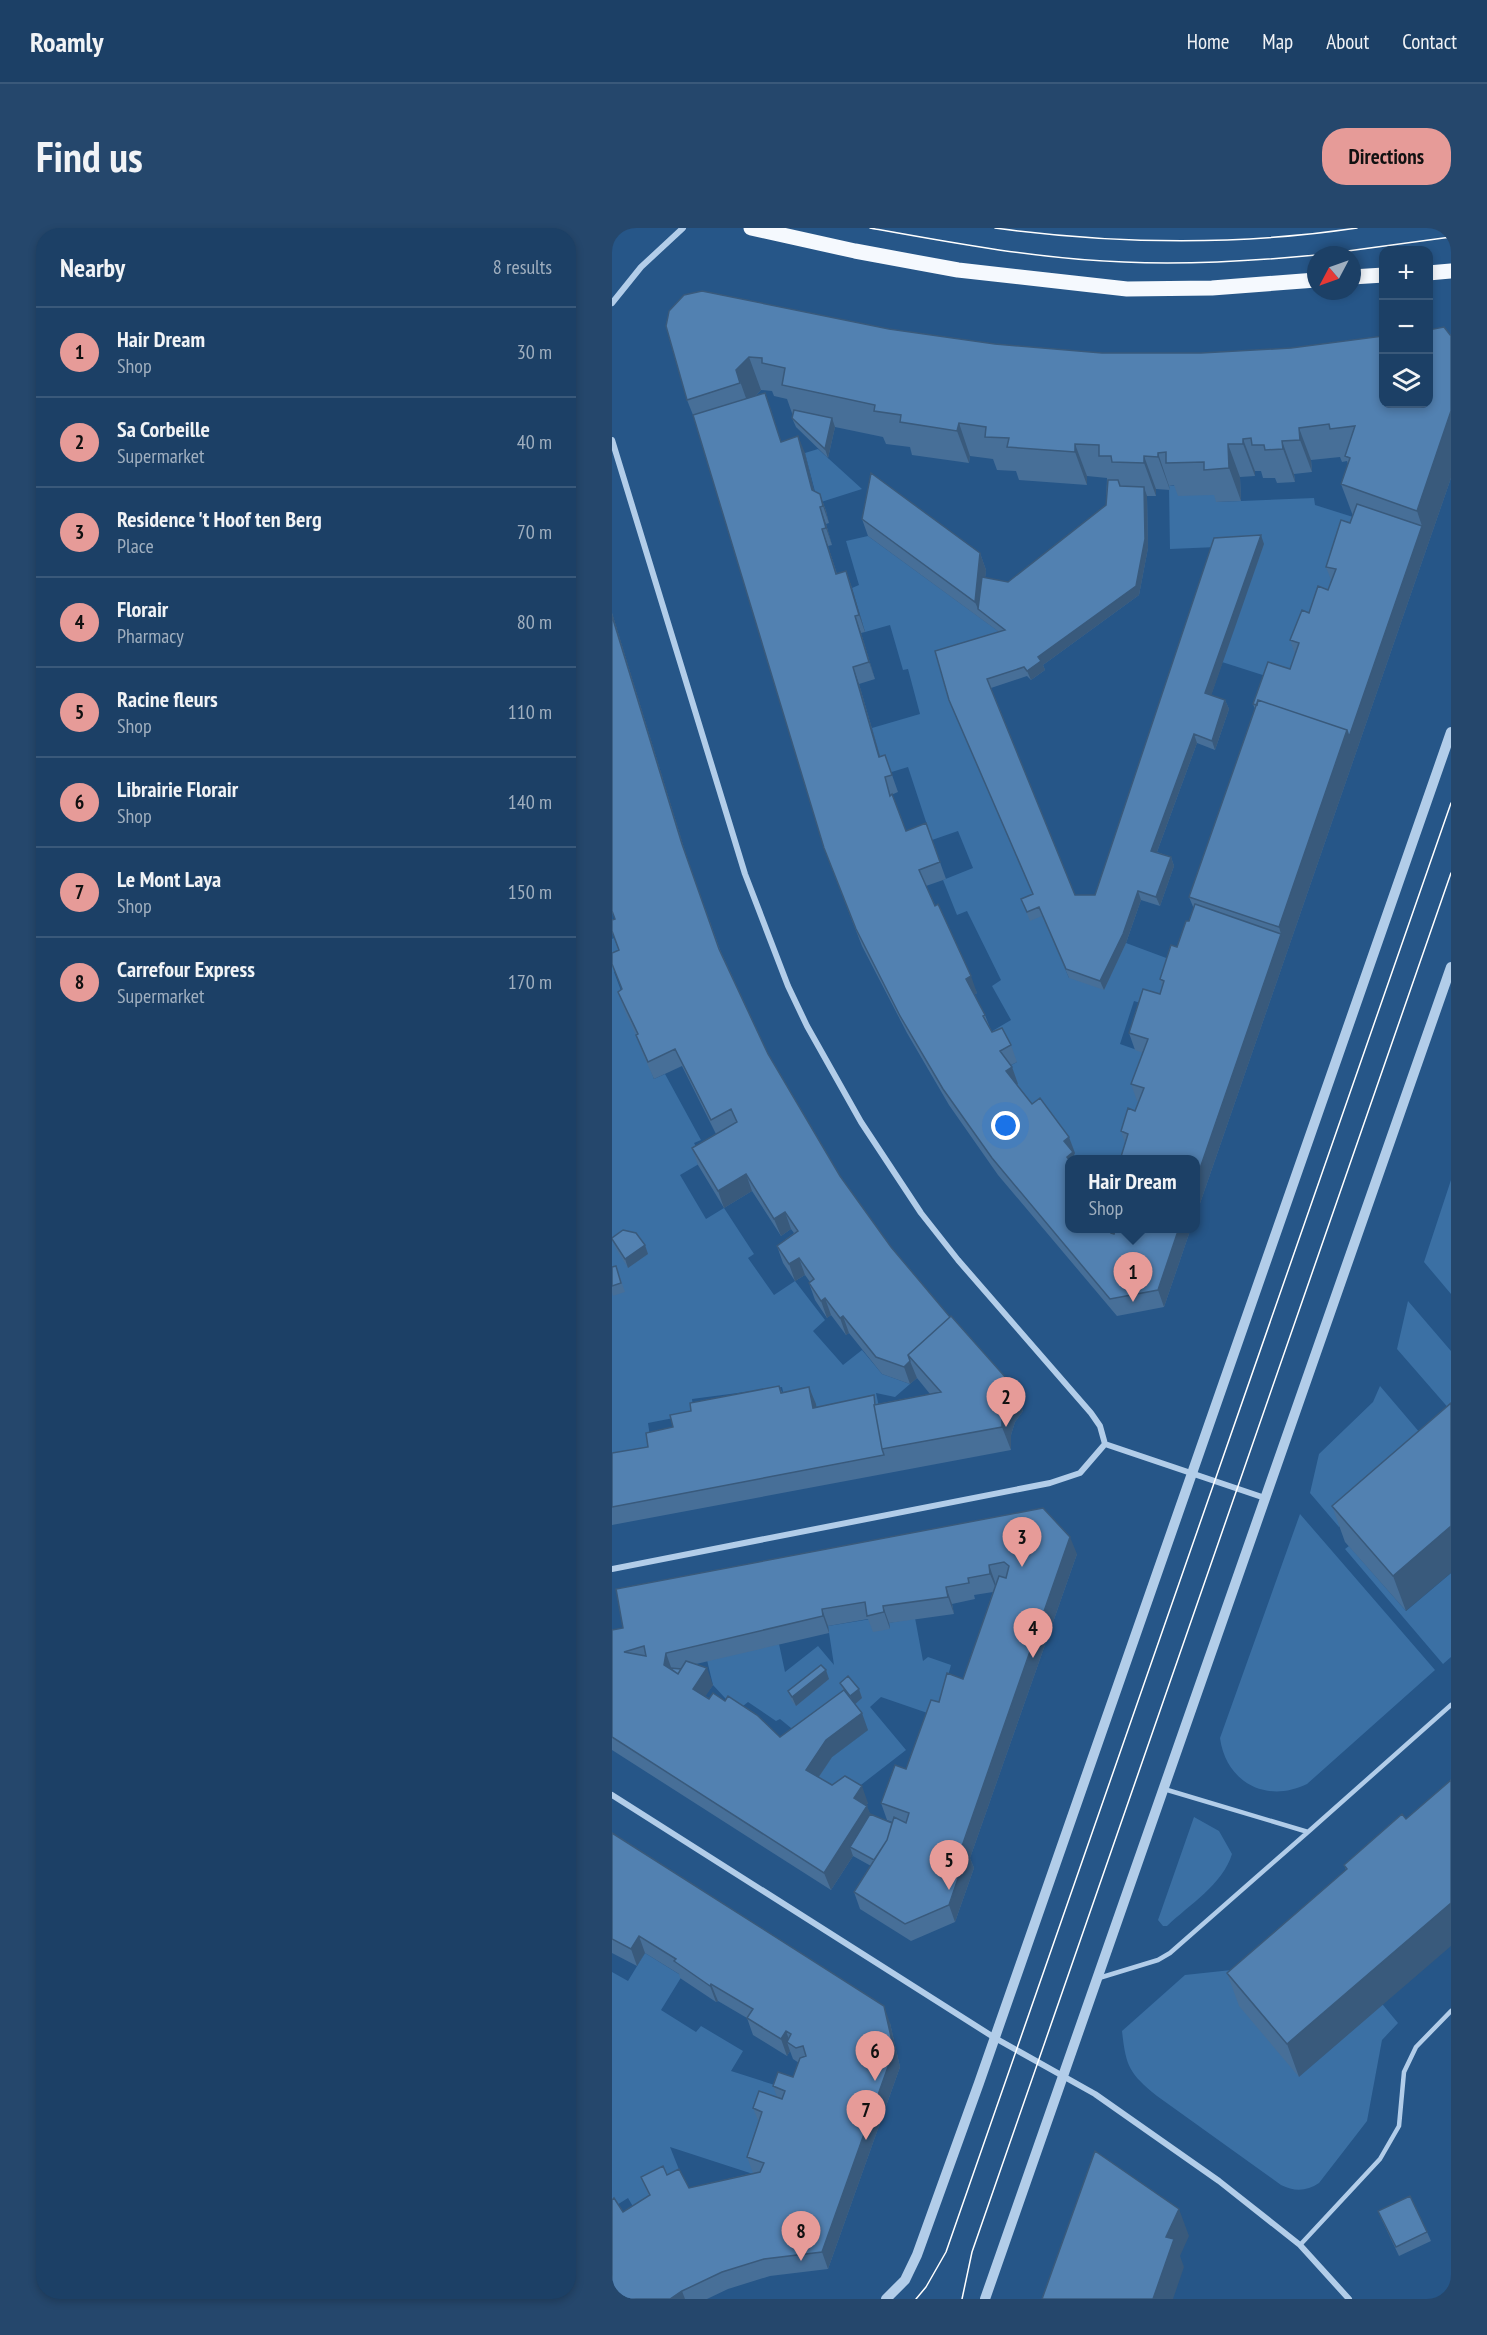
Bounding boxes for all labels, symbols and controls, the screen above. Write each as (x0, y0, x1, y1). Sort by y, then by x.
text: Roamly (30, 23, 104, 60)
text: Home (1187, 28, 1229, 55)
text: Map (1262, 28, 1293, 55)
text: About (1326, 28, 1369, 55)
text: Contact (1402, 28, 1457, 55)
button: Directions (1322, 128, 1451, 185)
text: Find us (36, 129, 143, 184)
north arrow (1307, 246, 1361, 300)
map controls (1379, 246, 1433, 408)
button: + (1379, 246, 1433, 300)
text: Nearby (60, 251, 125, 284)
text: 8 results (493, 254, 552, 280)
button: − (1379, 300, 1433, 354)
text: Hair Dream (117, 325, 205, 353)
text: 1 (75, 339, 84, 365)
text: 30 m (517, 339, 552, 365)
text: Shop (117, 353, 152, 379)
button: layers (1379, 354, 1433, 408)
text: Sa Corbeille (117, 415, 210, 443)
text: 2 (75, 429, 84, 455)
text: 40 m (517, 429, 552, 455)
text: Supermarket (117, 443, 205, 469)
text: Residence 't Hoof ten Berg (117, 505, 322, 533)
text: 3 (75, 519, 84, 545)
text: 70 m (517, 519, 552, 545)
text: Place (117, 533, 154, 559)
text: Florair (117, 595, 168, 623)
text: 4 (75, 609, 84, 635)
text: 80 m (517, 609, 552, 635)
text: Pharmacy (117, 623, 184, 649)
text: Racine fleurs (117, 685, 218, 713)
text: 5 (75, 699, 84, 725)
text: 110 m (508, 699, 552, 725)
text: Shop (117, 713, 152, 739)
text: Librairie Florair (117, 775, 238, 803)
text: 6 (75, 789, 84, 815)
text: 140 m (508, 789, 552, 815)
text: Shop (117, 803, 152, 829)
text: Le Mont Laya (117, 865, 221, 893)
text: 7 (75, 879, 84, 905)
text: 150 m (508, 879, 552, 905)
text: Shop (117, 893, 152, 919)
text: Carrefour Express (117, 955, 255, 983)
text: 8 (75, 969, 84, 995)
text: 170 m (508, 969, 552, 995)
text: Supermarket (117, 983, 205, 1009)
your location (991, 1111, 1020, 1140)
popup (1065, 1155, 1200, 1233)
text: Hair Dream (1088, 1167, 1177, 1195)
text: Shop (1088, 1195, 1123, 1221)
pin: 1 (1114, 1252, 1152, 1302)
pin: 2 (986, 1378, 1026, 1427)
pin: 3 (1002, 1518, 1042, 1567)
pin: 4 (1014, 1608, 1052, 1658)
pin: 5 (930, 1840, 968, 1890)
pin: 6 (856, 2032, 894, 2081)
pin: 7 (846, 2090, 886, 2140)
pin: 8 (782, 2212, 820, 2261)

